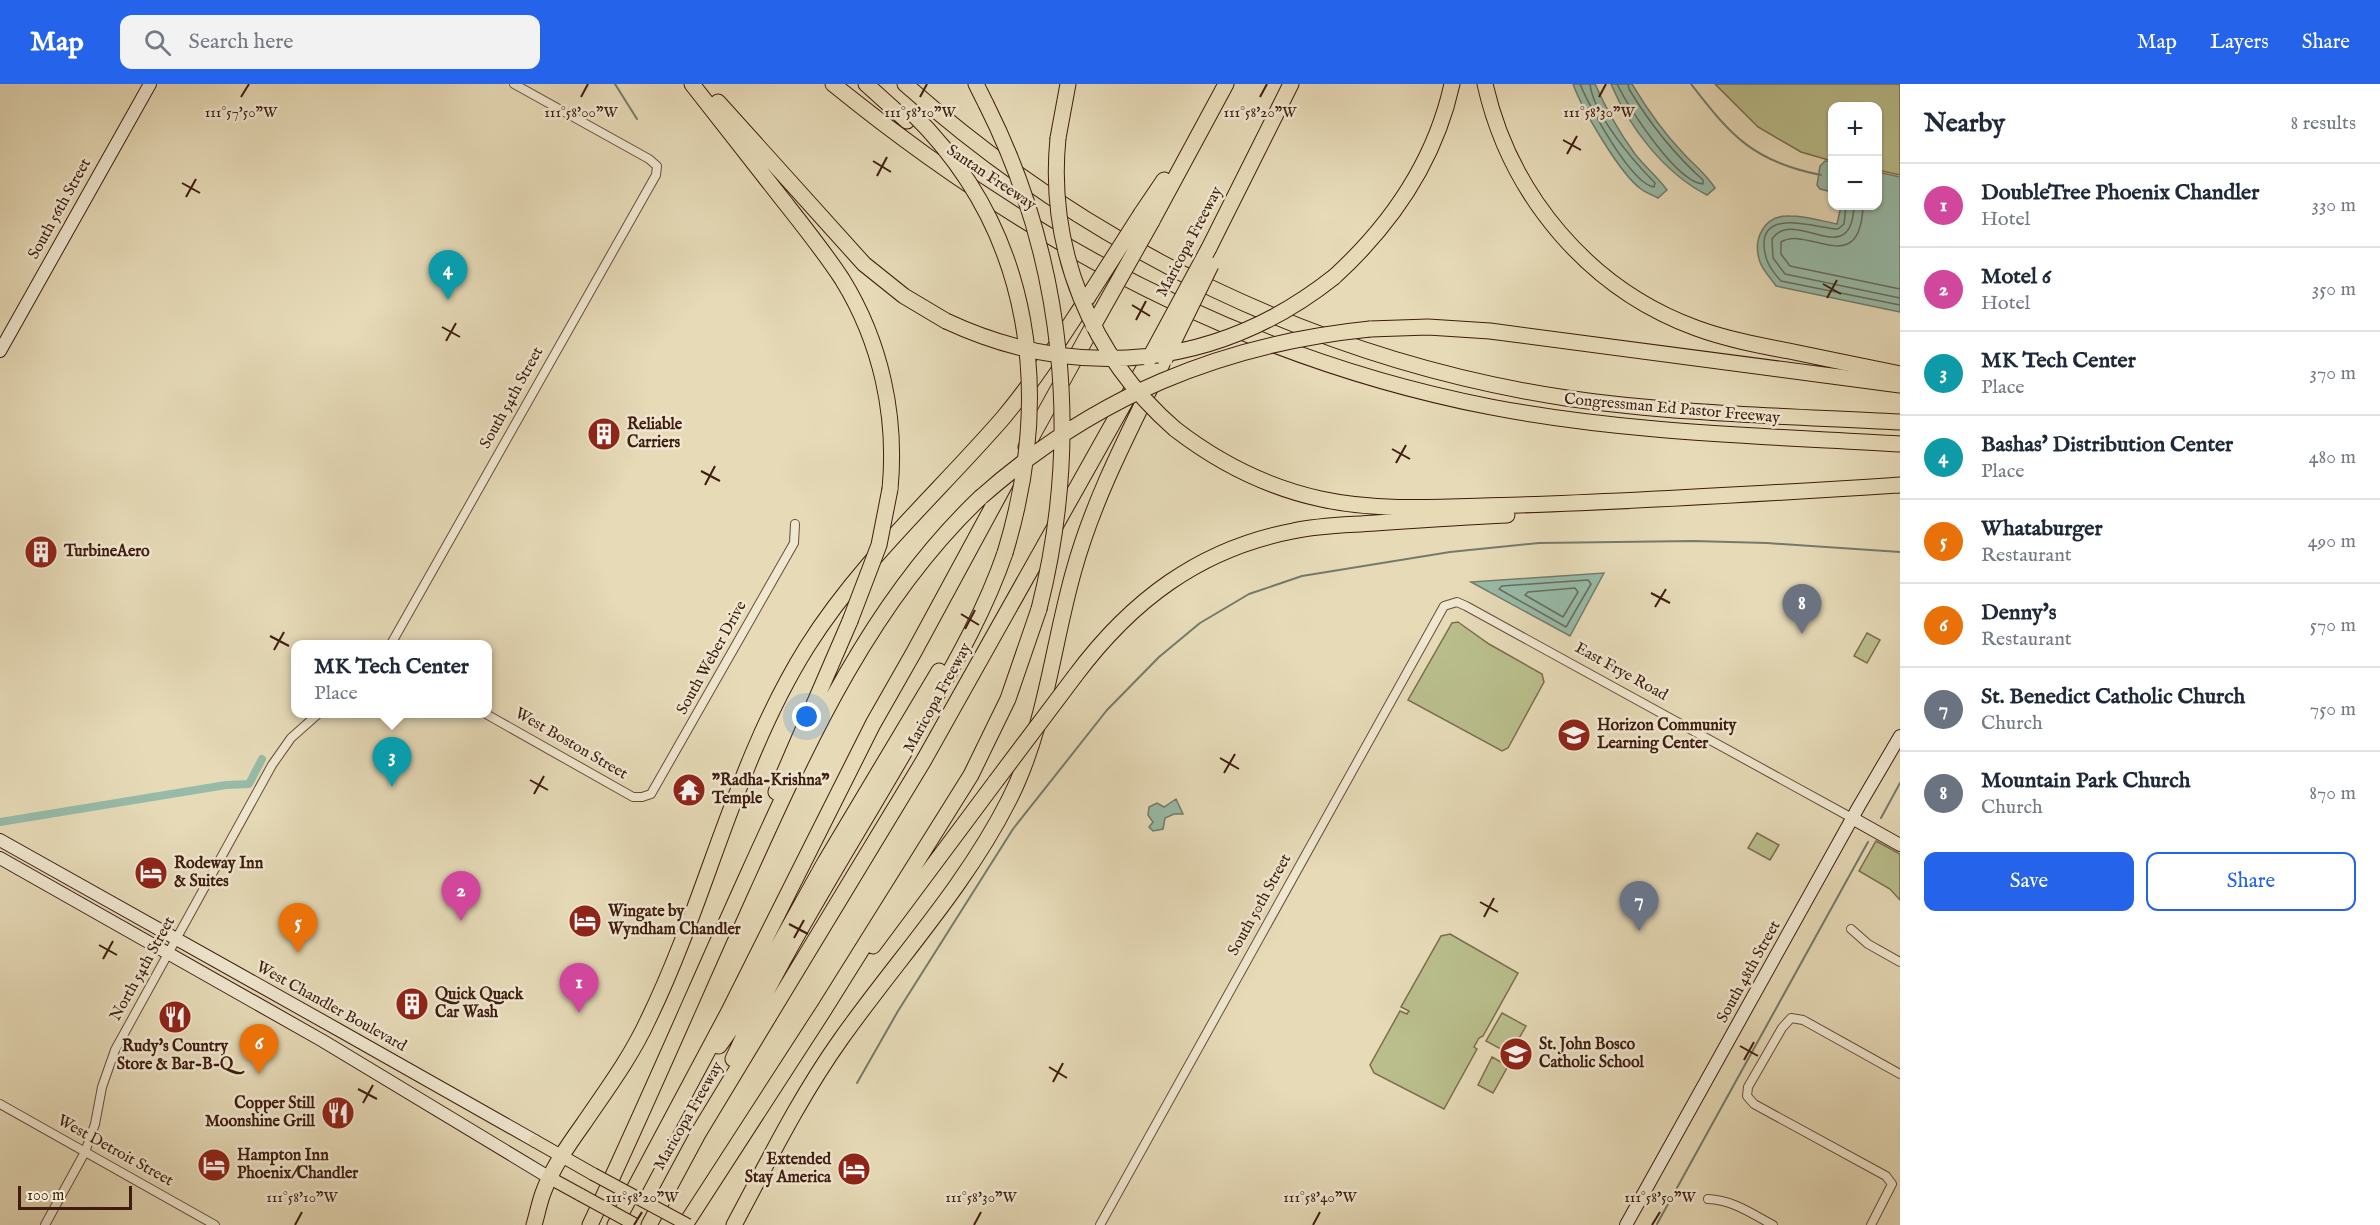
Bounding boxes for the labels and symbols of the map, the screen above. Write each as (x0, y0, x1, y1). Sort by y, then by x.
text: 111°57'50"W (205, 103, 278, 122)
text: 111°58'00"W (544, 103, 618, 122)
text: 111°58'10"W (884, 103, 957, 122)
text: 111°58'20"W (1223, 103, 1297, 122)
text: 111°58'30"W (1563, 103, 1636, 122)
street label: Santan Freeway (942, 141, 1040, 215)
street label: South 56th Street (24, 155, 96, 263)
street label: Maricopa Freeway (1152, 183, 1228, 301)
pin: 4 (428, 250, 468, 300)
street label: South 54th Street (476, 343, 548, 452)
street label: Congressman Ed Pastor Freeway (1563, 390, 1781, 428)
place label: Reliable Carriers (627, 415, 683, 453)
building icon: Reliable Carriers (586, 416, 622, 452)
building icon: TurbineAero (23, 534, 59, 570)
place label: TurbineAero (63, 542, 150, 562)
pin: 8 (1782, 584, 1822, 634)
street label: South Weber Drive (672, 598, 752, 718)
street label: East Frye Road (1571, 638, 1671, 706)
street label: Maricopa Freeway (900, 640, 976, 756)
your location (792, 702, 821, 731)
street label: West Boston Street (511, 704, 631, 785)
place label: Horizon Community Learning Center (1597, 716, 1737, 754)
school or university icon: Horizon Community Learning Center (1556, 717, 1592, 753)
pin: 3 (372, 738, 412, 787)
place label: "Radha-Krishna" Temple (711, 771, 830, 809)
temple icon: "Radha-Krishna" Temple (671, 772, 707, 808)
street label: South 50th Street (1224, 850, 1296, 959)
place label: Rodeway Inn & Suites (174, 854, 264, 892)
hotel icon: Rodeway Inn & Suites (133, 855, 169, 891)
pin: 2 (442, 872, 480, 921)
pin: 7 (1620, 882, 1658, 931)
place label: Wingate by Wyndham Chandler (607, 902, 741, 940)
hotel icon: Wingate by Wyndham Chandler (567, 903, 603, 939)
pin: 5 (278, 904, 318, 953)
street label: North 54th Street (106, 913, 180, 1025)
street label: South 48th Street (1713, 917, 1786, 1027)
street label: West Chandler Boulevard (252, 957, 410, 1057)
pin: 1 (560, 964, 598, 1013)
place label: Quick Quack Car Wash (435, 985, 524, 1023)
building icon: Quick Quack Car Wash (394, 986, 430, 1022)
restaurant icon: Rudy's Country Store & Bar-B-Q (157, 999, 193, 1035)
pin: 6 (240, 1024, 278, 1074)
place label: St. John Bosco Catholic School (1539, 1035, 1645, 1073)
school or university icon: St. John Bosco Catholic School (1498, 1036, 1534, 1072)
place label: Rudy's Country Store & Bar-B-Q (117, 1037, 245, 1075)
street label: Maricopa Freeway (650, 1058, 728, 1174)
place label: Copper Still Moonshine Grill (205, 1094, 316, 1132)
restaurant icon: Copper Still Moonshine Grill (320, 1095, 356, 1131)
street label: West Detroit Street (54, 1111, 177, 1191)
place label: Hampton Inn Phoenix/Chandler (237, 1146, 358, 1184)
hotel icon: Hampton Inn Phoenix/Chandler (196, 1147, 232, 1183)
place label: Extended Stay America (745, 1150, 832, 1188)
hotel icon: Extended Stay America (836, 1151, 872, 1187)
scale bar (18, 1183, 132, 1210)
text: 111°58'10"W (266, 1188, 339, 1207)
text: 111°58'20"W (605, 1188, 679, 1207)
text: 111°58'30"W (945, 1188, 1018, 1207)
text: 111°58'40"W (1283, 1188, 1357, 1207)
text: 111°58'50"W (1624, 1188, 1696, 1207)

